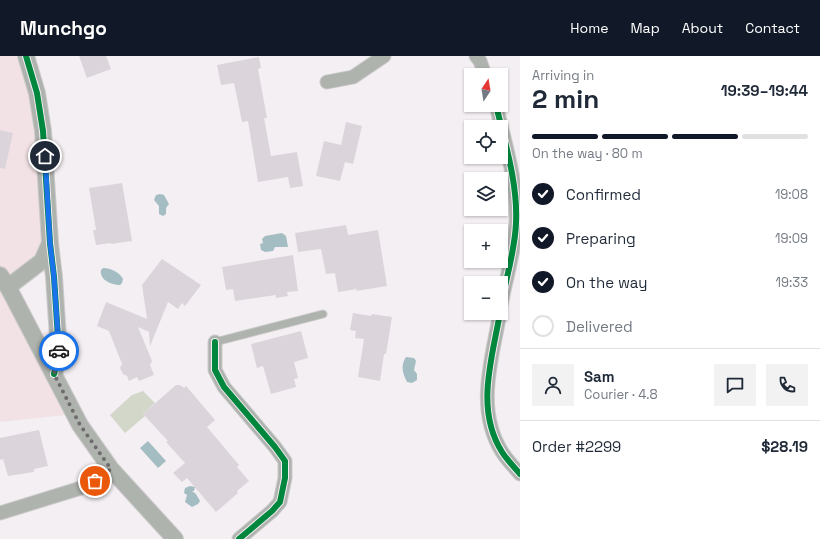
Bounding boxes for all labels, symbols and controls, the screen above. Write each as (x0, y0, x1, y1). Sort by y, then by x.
text: Munchgo (20, 16, 107, 41)
text: Home (570, 19, 608, 37)
text: Map (630, 19, 660, 37)
text: About (682, 19, 723, 37)
text: Contact (745, 19, 800, 37)
text: Arriving in (532, 67, 594, 84)
north arrow (464, 68, 508, 112)
map controls (464, 68, 508, 320)
text: 19:39–19:44 (721, 81, 808, 100)
text: 2 min (532, 82, 599, 116)
button: locate (464, 120, 508, 164)
pin (28, 139, 62, 173)
icon: home (34, 145, 56, 167)
text: On the way · 80 m (532, 145, 643, 162)
button: layers (464, 172, 508, 216)
icon: check (532, 183, 554, 205)
text: Confirmed (566, 185, 641, 204)
text: 19:08 (775, 186, 808, 203)
button: + (464, 224, 508, 268)
icon: check (532, 227, 554, 249)
text: Preparing (566, 229, 636, 248)
text: 19:09 (775, 230, 808, 247)
icon: check (532, 271, 554, 293)
text: On the way (566, 273, 647, 292)
text: 19:33 (776, 274, 808, 291)
button: − (464, 276, 508, 320)
text: Delivered (566, 317, 633, 336)
courier (39, 331, 79, 371)
icon: car (48, 340, 70, 362)
button: person (532, 364, 574, 406)
button: chat (714, 364, 756, 406)
button: phone (766, 364, 808, 406)
text: Sam (584, 367, 615, 386)
text: Courier · 4.8 (584, 386, 658, 403)
text: Order #2299 (532, 437, 621, 456)
text: $28.19 (761, 437, 808, 456)
pin (78, 464, 112, 498)
icon: bag (84, 470, 106, 492)

